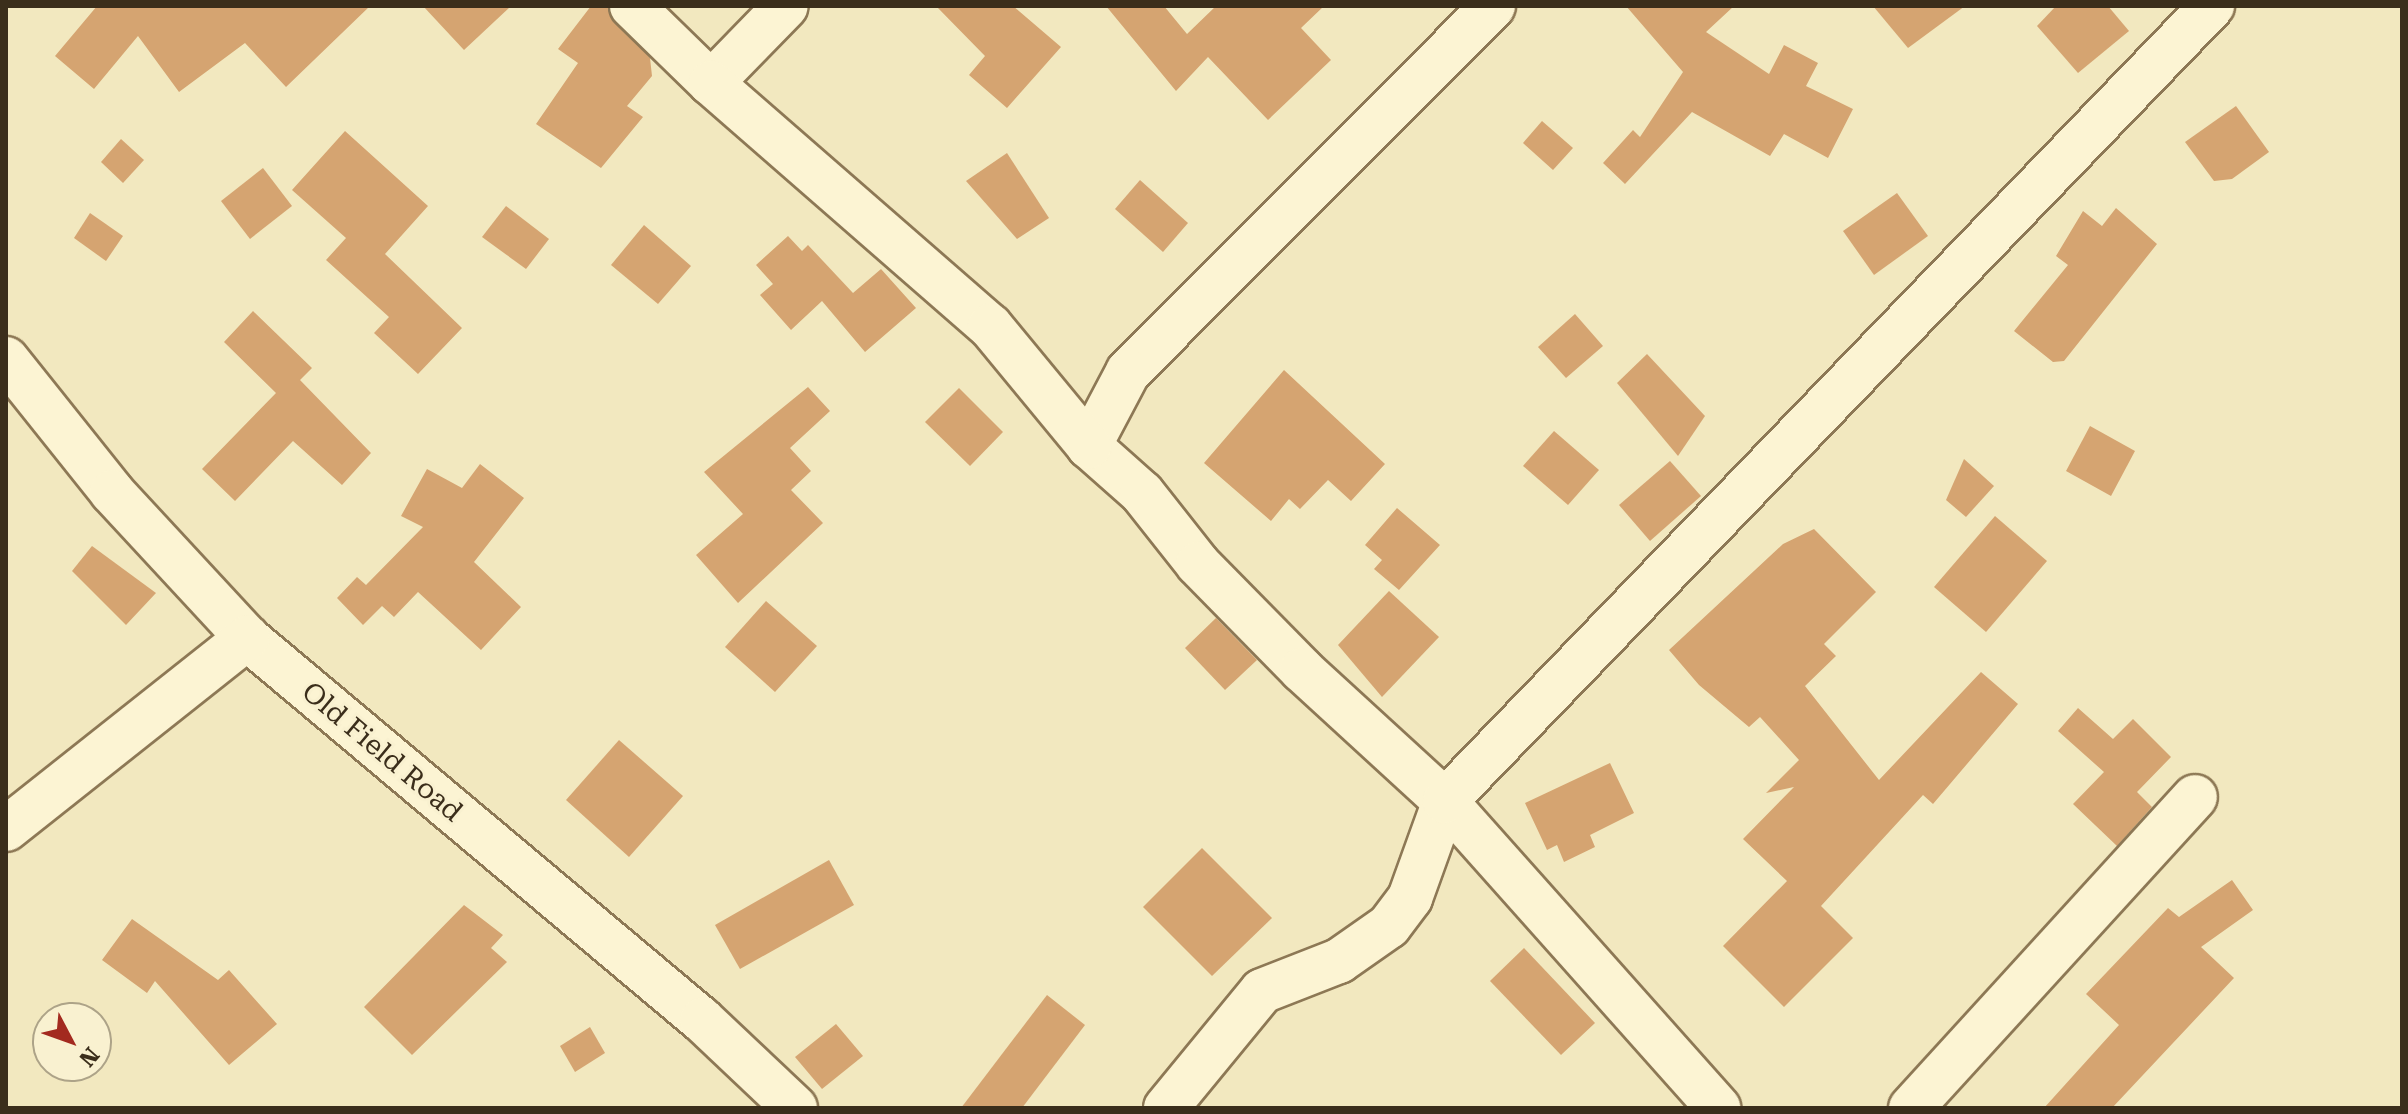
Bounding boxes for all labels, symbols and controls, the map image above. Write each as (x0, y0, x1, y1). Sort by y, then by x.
street label: Old Field Road (295, 675, 469, 829)
north arrow (32, 1002, 112, 1082)
text: N (74, 1042, 104, 1071)

